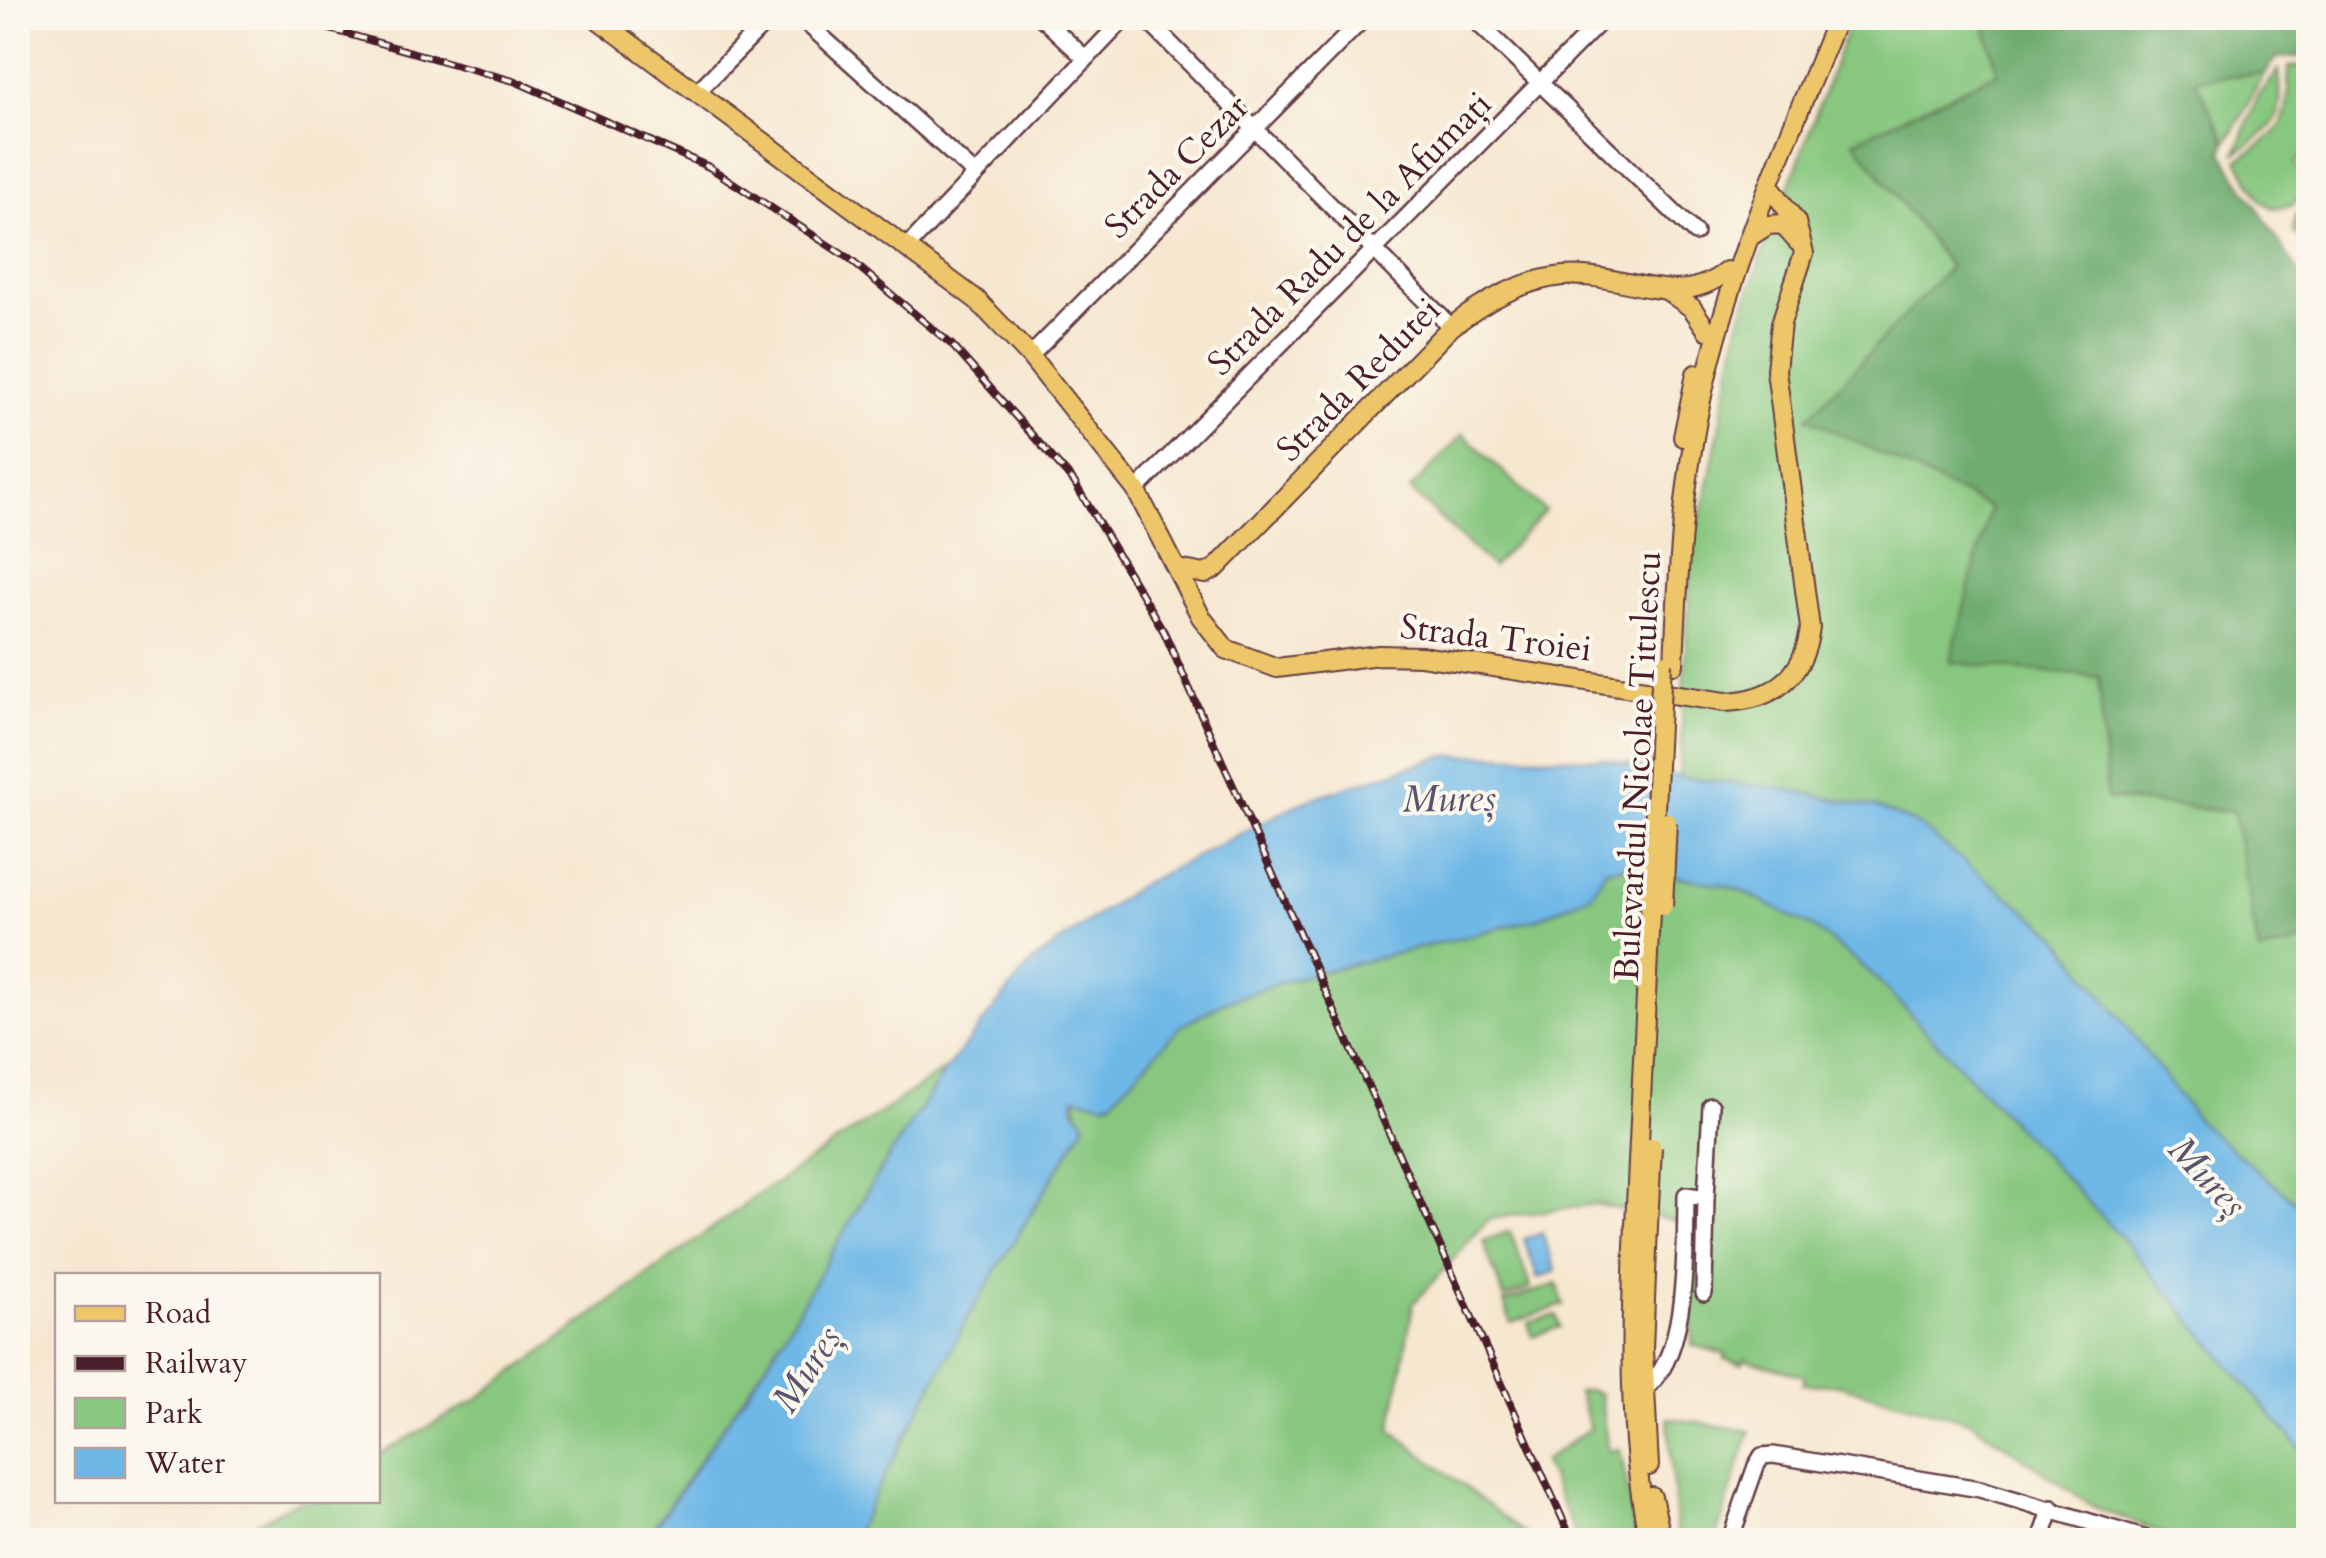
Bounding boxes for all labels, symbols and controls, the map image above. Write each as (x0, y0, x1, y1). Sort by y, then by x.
street label: Strada Radu de la Afumați (1197, 81, 1502, 386)
street label: Strada Cezar (1094, 84, 1260, 249)
street label: Strada Redutei (1266, 287, 1451, 472)
street label: Bulevardul Nicolae Titulescu (1603, 550, 1673, 982)
street label: Strada Troiei (1397, 602, 1594, 674)
water label: Mureș (1402, 772, 1496, 826)
water label: Mureș (2156, 1125, 2258, 1229)
legend (55, 1273, 380, 1503)
text: Road (145, 1293, 211, 1334)
water label: Mureș (760, 1316, 854, 1423)
text: Railway (145, 1343, 248, 1384)
text: Park (145, 1393, 203, 1434)
text: Water (144, 1443, 225, 1484)

